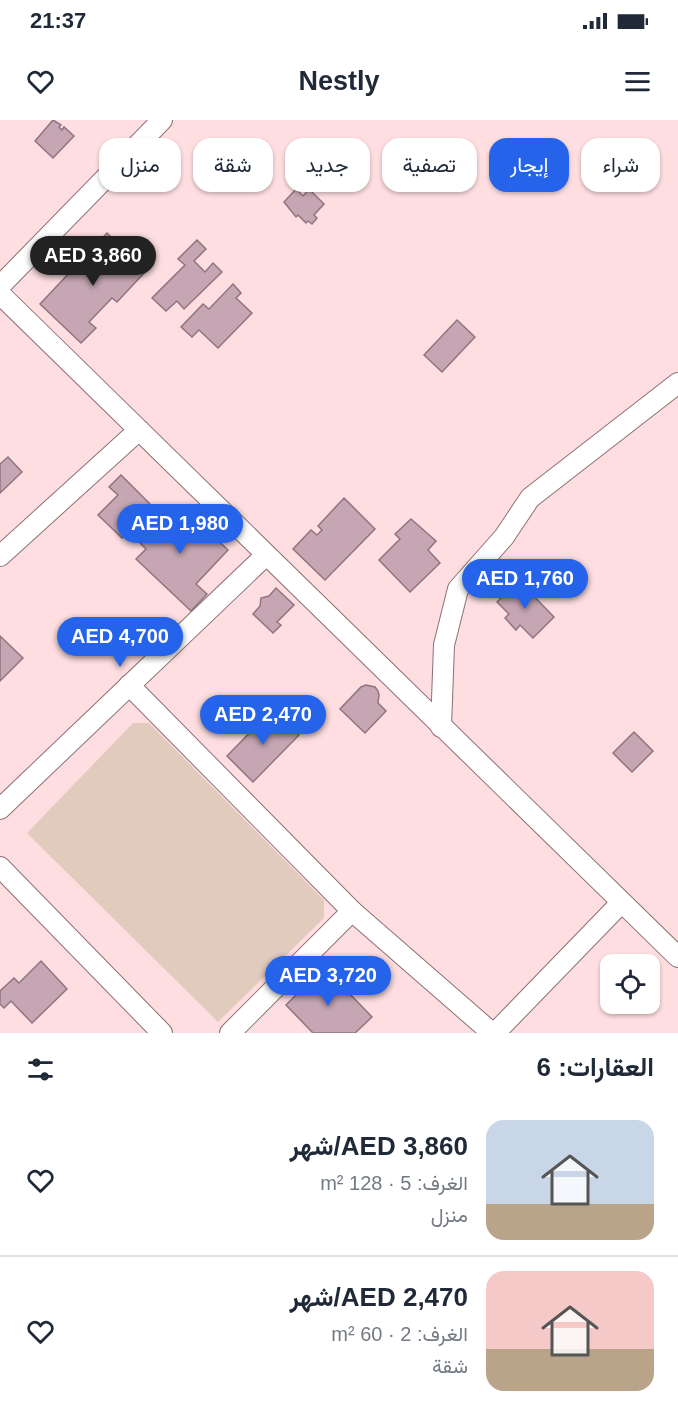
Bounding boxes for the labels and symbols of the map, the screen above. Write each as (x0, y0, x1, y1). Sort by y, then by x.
pin: AED 3,860 (24, 236, 162, 287)
pin: AED 1,980 (111, 504, 249, 555)
pin: AED 1,760 (456, 559, 594, 610)
pin: AED 4,700 (51, 617, 189, 668)
pin: AED 2,470 (194, 695, 332, 746)
pin: AED 3,720 (259, 956, 397, 1007)

